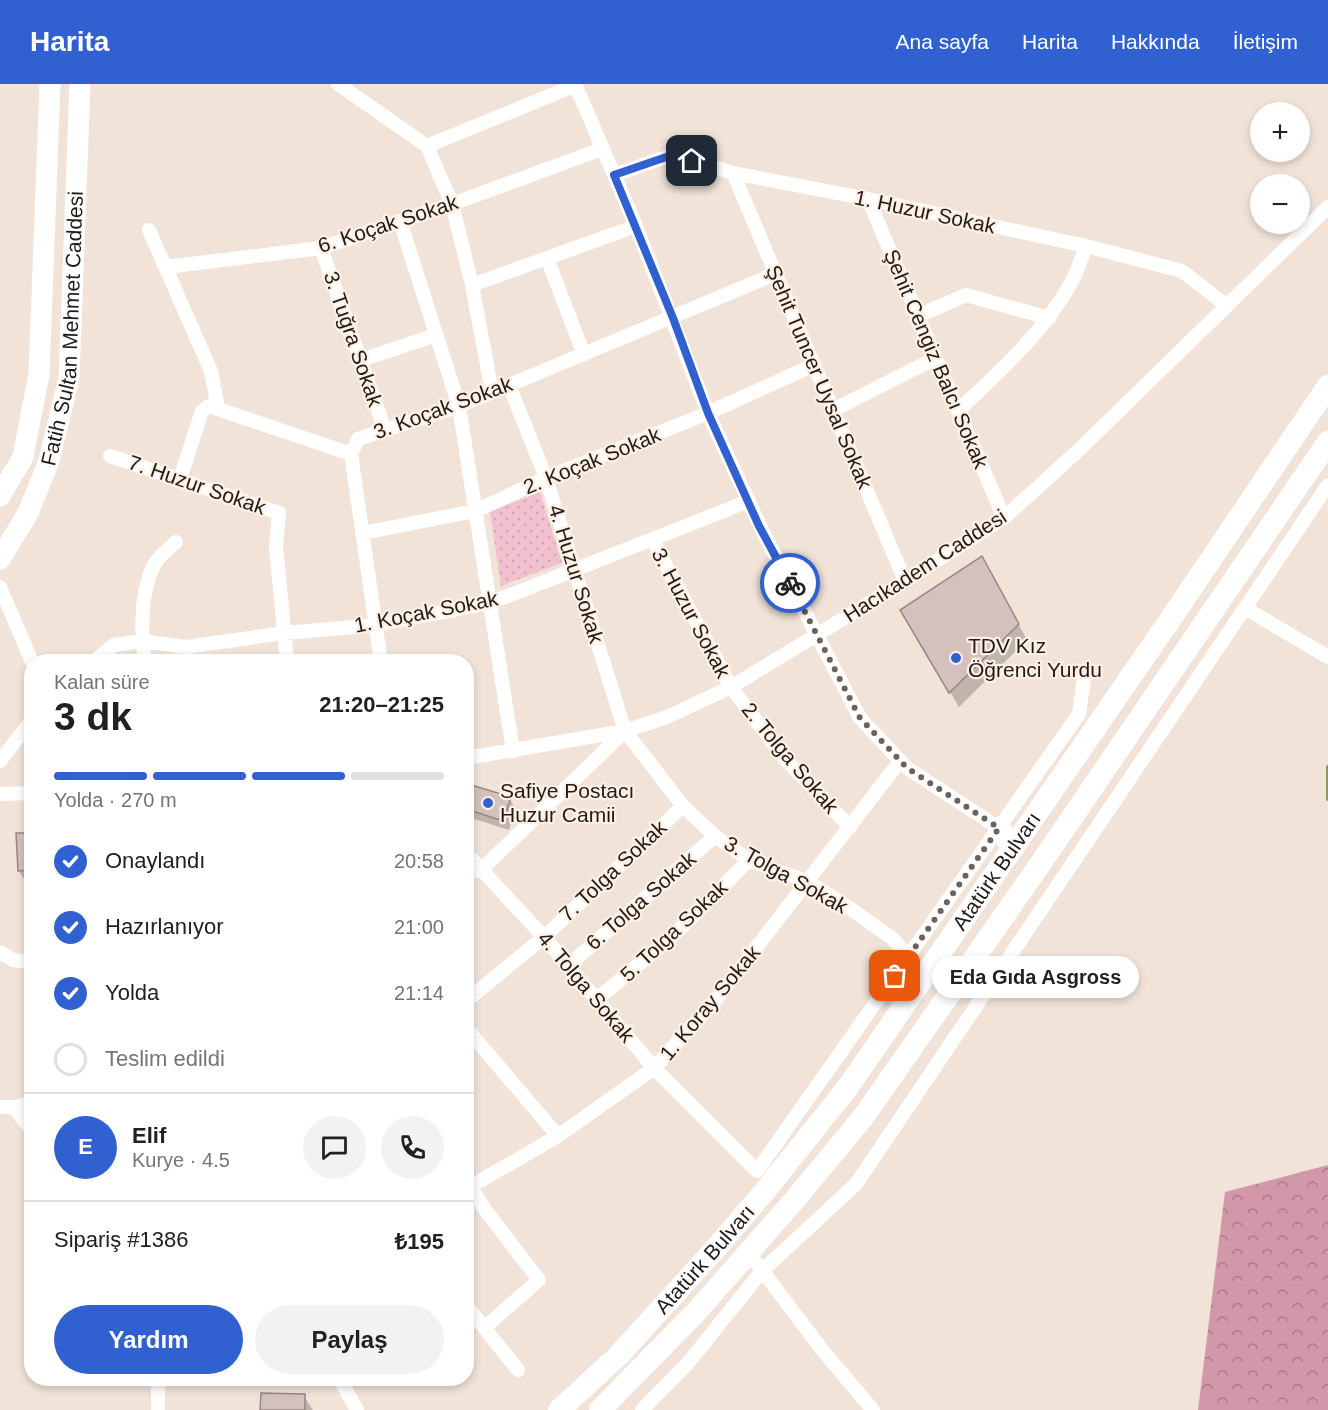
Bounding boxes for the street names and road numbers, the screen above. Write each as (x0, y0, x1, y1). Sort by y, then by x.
street label: 1. Huzur Sokak (852, 185, 998, 238)
street label: 6. Koçak Sokak (315, 190, 461, 257)
street label: Fatih Sultan Mehmet Caddesi (36, 191, 87, 468)
street label: Şehit Cengiz Balcı Sokak (880, 246, 993, 472)
street label: Şehit Tuncer Uysal Sokak (762, 262, 877, 492)
street label: 3. Tuğra Sokak (320, 268, 388, 410)
street label: 3. Koçak Sokak (370, 372, 516, 443)
street label: 2. Koçak Sokak (520, 422, 664, 499)
street label: 7. Huzur Sokak (126, 450, 269, 519)
street label: 4. Huzur Sokak (544, 502, 609, 646)
street label: Hacıkadem Caddesi (839, 504, 1010, 627)
street label: 3. Huzur Sokak (648, 544, 736, 682)
street label: 1. Koçak Sokak (352, 586, 500, 637)
street label: 2. Tolga Sokak (737, 698, 844, 818)
street label: Atatürk Bulvarı (948, 808, 1045, 934)
street label: 7. Tolga Sokak (555, 815, 671, 926)
street label: 3. Tolga Sokak (721, 831, 852, 918)
street label: 6. Tolga Sokak (581, 847, 700, 954)
street label: 5. Tolga Sokak (616, 875, 732, 986)
street label: 4. Tolga Sokak (533, 927, 640, 1047)
street label: 1. Koray Sokak (655, 940, 765, 1065)
street label: Atatürk Bulvarı (650, 1200, 759, 1318)

